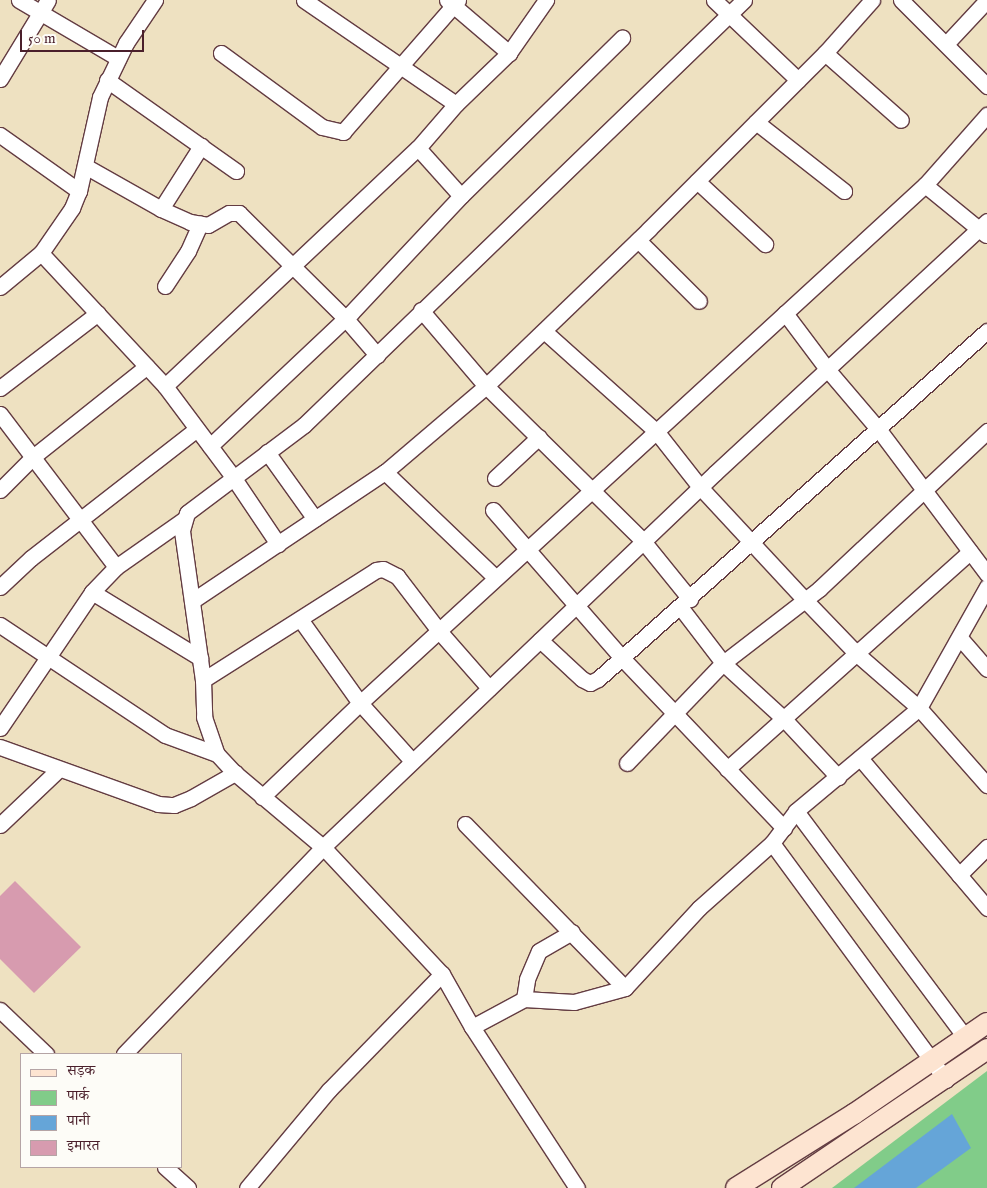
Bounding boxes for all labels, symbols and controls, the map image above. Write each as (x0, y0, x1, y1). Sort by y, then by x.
scale bar (22, 20, 146, 52)
text: 50 m (28, 29, 56, 48)
legend (20, 1053, 182, 1168)
text: सड़क (67, 1061, 95, 1080)
text: पार्क (67, 1086, 89, 1105)
text: पानी (67, 1111, 90, 1130)
text: इमारत (67, 1136, 100, 1155)

